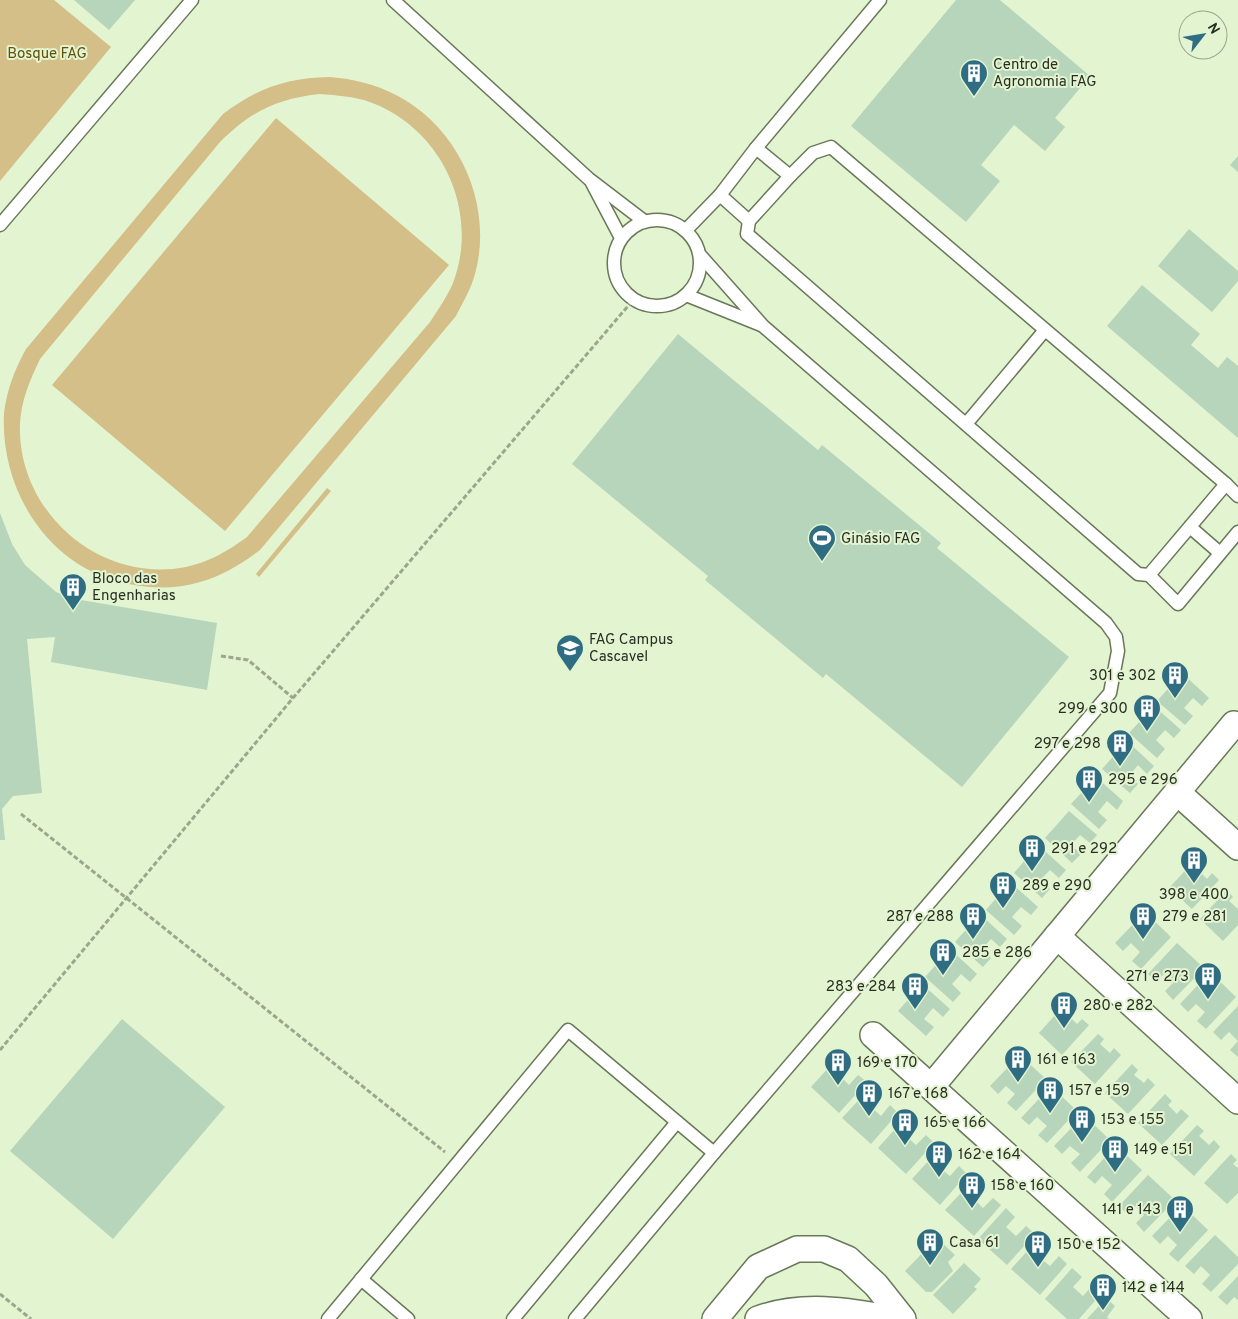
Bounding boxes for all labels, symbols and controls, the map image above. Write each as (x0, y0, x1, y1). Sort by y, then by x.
north arrow (1178, 10, 1228, 60)
text: N (1203, 20, 1223, 38)
park label: Bosque FAG (7, 45, 87, 64)
place label: Centro de Agronomia FAG (993, 56, 1096, 92)
building icon: Centro de Agronomia FAG (959, 58, 989, 97)
sports icon: Ginásio FAG (807, 523, 837, 562)
place label: Ginásio FAG (841, 530, 920, 549)
place label: Bloco das Engenharias (92, 570, 176, 606)
building icon: Bloco das Engenharias (58, 572, 88, 611)
place label: FAG Campus Cascavel (589, 631, 673, 667)
school or university icon: FAG Campus Cascavel (555, 633, 585, 672)
building icon: 301 e 302 (1160, 660, 1190, 699)
place label: 301 e 302 (1089, 667, 1156, 686)
building icon: 299 e 300 (1132, 693, 1162, 732)
place label: 299 e 300 (1058, 700, 1128, 719)
building icon: 297 e 298 (1105, 728, 1135, 767)
place label: 297 e 298 (1034, 735, 1101, 754)
building icon: 295 e 296 (1074, 764, 1104, 803)
place label: 295 e 296 (1108, 771, 1178, 790)
building icon: 291 e 292 (1017, 833, 1047, 872)
place label: 291 e 292 (1051, 840, 1117, 859)
building icon: 398 e 400 (1179, 845, 1209, 884)
building icon: 289 e 290 (988, 870, 1018, 909)
place label: 289 e 290 (1022, 877, 1092, 896)
place label: 398 e 400 (1159, 886, 1229, 905)
building icon: 287 e 288 (958, 901, 988, 940)
building icon: 279 e 281 (1128, 901, 1158, 940)
place label: 287 e 288 (886, 908, 954, 927)
place label: 279 e 281 (1162, 908, 1227, 927)
building icon: 285 e 286 (928, 937, 958, 976)
place label: 285 e 286 (962, 944, 1032, 963)
building icon: 271 e 273 (1193, 961, 1223, 1000)
place label: 271 e 273 (1125, 968, 1189, 987)
building icon: 283 e 284 (900, 971, 930, 1010)
place label: 283 e 284 (826, 978, 896, 997)
building icon: 280 e 282 (1049, 990, 1079, 1029)
place label: 280 e 282 (1083, 997, 1153, 1016)
building icon: 161 e 163 (1003, 1044, 1033, 1083)
building icon: 169 e 170 (823, 1047, 853, 1086)
place label: 161 e 163 (1037, 1051, 1096, 1070)
place label: 169 e 170 (857, 1054, 918, 1073)
building icon: 157 e 159 (1035, 1075, 1065, 1114)
building icon: 167 e 168 (854, 1078, 884, 1117)
place label: 157 e 159 (1069, 1082, 1130, 1101)
place label: 167 e 168 (888, 1085, 948, 1104)
building icon: 153 e 155 (1067, 1104, 1097, 1143)
building icon: 165 e 166 (890, 1107, 920, 1146)
place label: 153 e 155 (1101, 1111, 1164, 1130)
place label: 165 e 166 (924, 1114, 987, 1133)
building icon: 149 e 151 (1100, 1134, 1130, 1173)
building icon: 162 e 164 (924, 1139, 954, 1178)
place label: 149 e 151 (1134, 1141, 1193, 1160)
place label: 162 e 164 (958, 1146, 1021, 1165)
building icon: 158 e 160 (957, 1170, 987, 1209)
place label: 158 e 160 (991, 1177, 1054, 1196)
building icon: 141 e 143 (1165, 1194, 1195, 1233)
place label: 141 e 143 (1102, 1201, 1161, 1220)
building icon: Casa 61 (915, 1227, 945, 1266)
building icon: 150 e 152 (1023, 1229, 1053, 1268)
place label: Casa 61 (949, 1234, 999, 1253)
place label: 150 e 152 (1057, 1236, 1121, 1255)
building icon: 142 e 144 (1088, 1272, 1118, 1311)
place label: 142 e 144 (1122, 1279, 1185, 1298)

